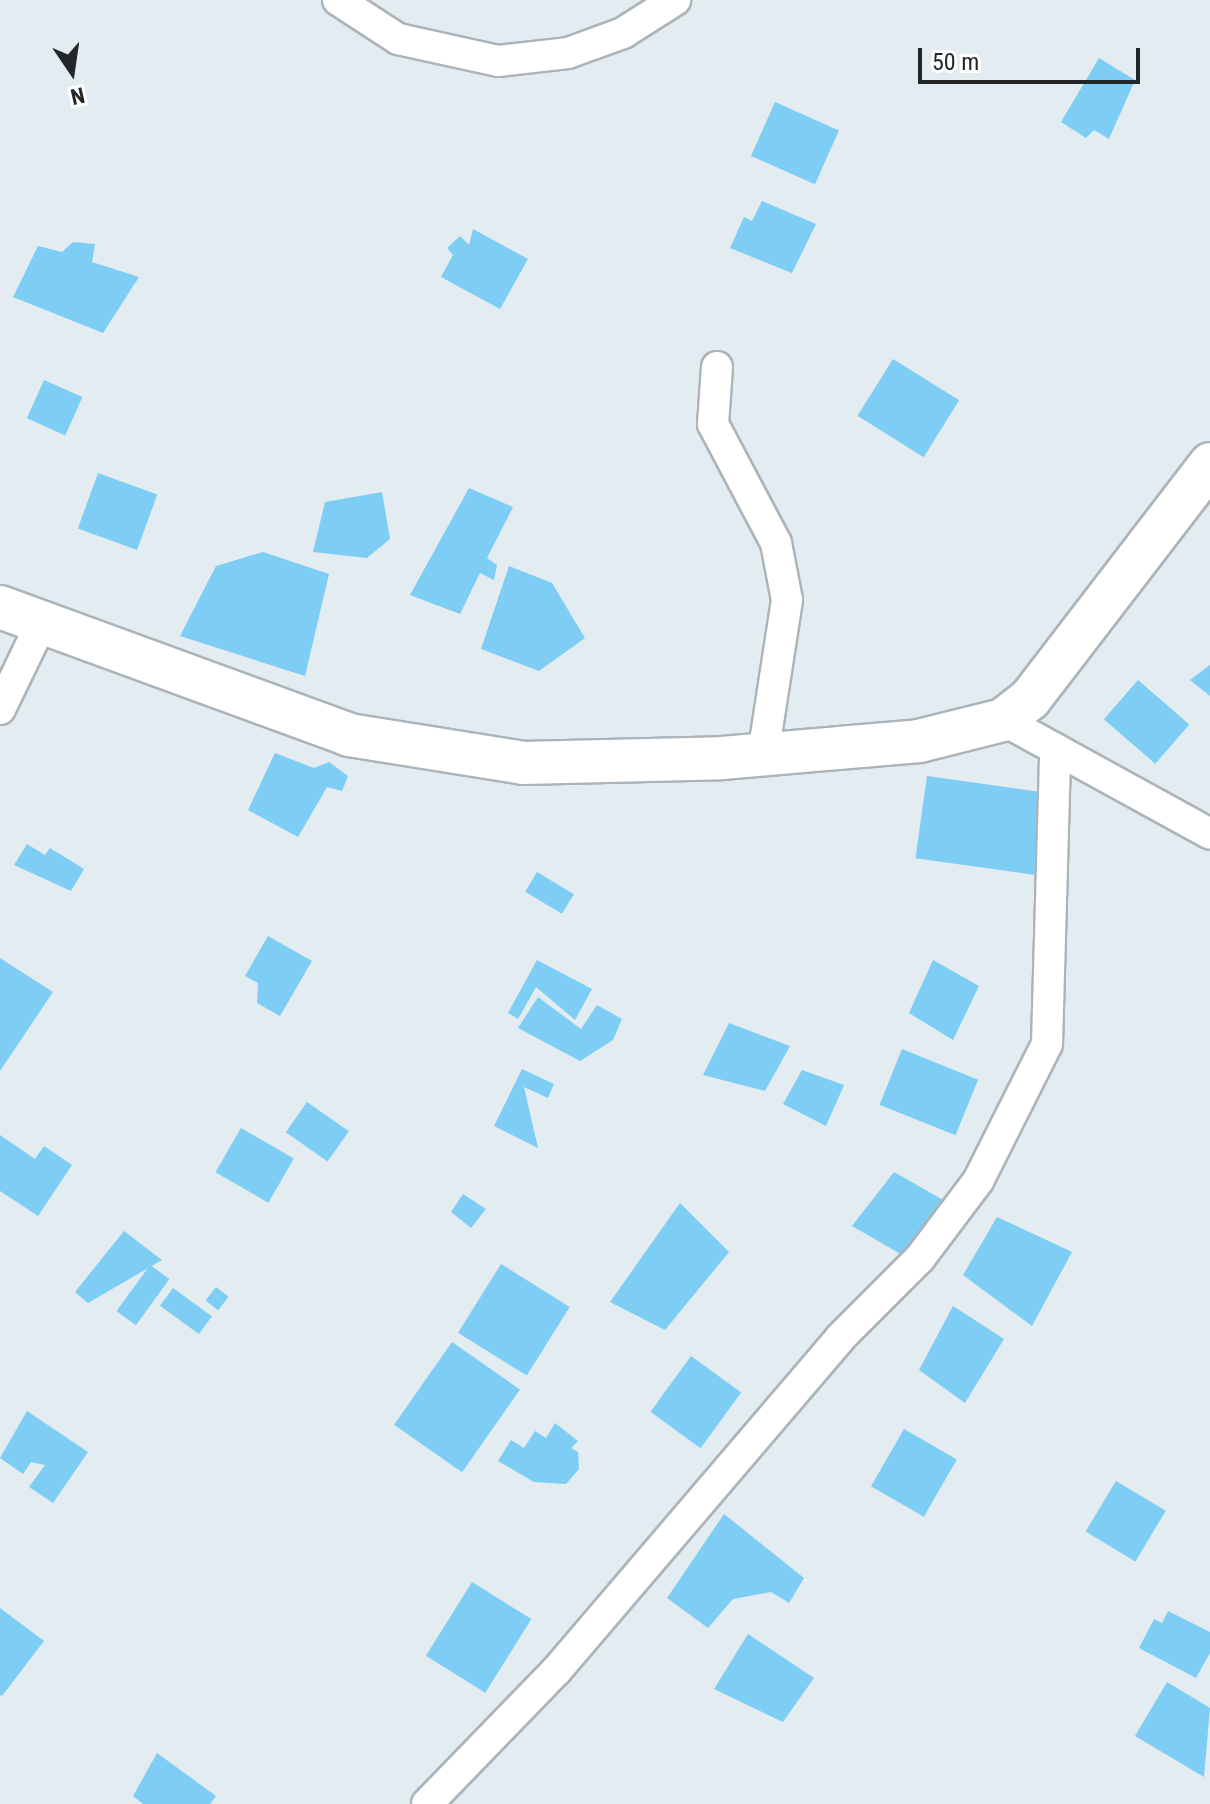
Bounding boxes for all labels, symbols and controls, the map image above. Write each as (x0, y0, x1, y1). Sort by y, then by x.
north arrow (32, 32, 112, 112)
scale bar (922, 32, 1144, 82)
text: 50 m (932, 48, 979, 76)
text: N (68, 82, 87, 110)

